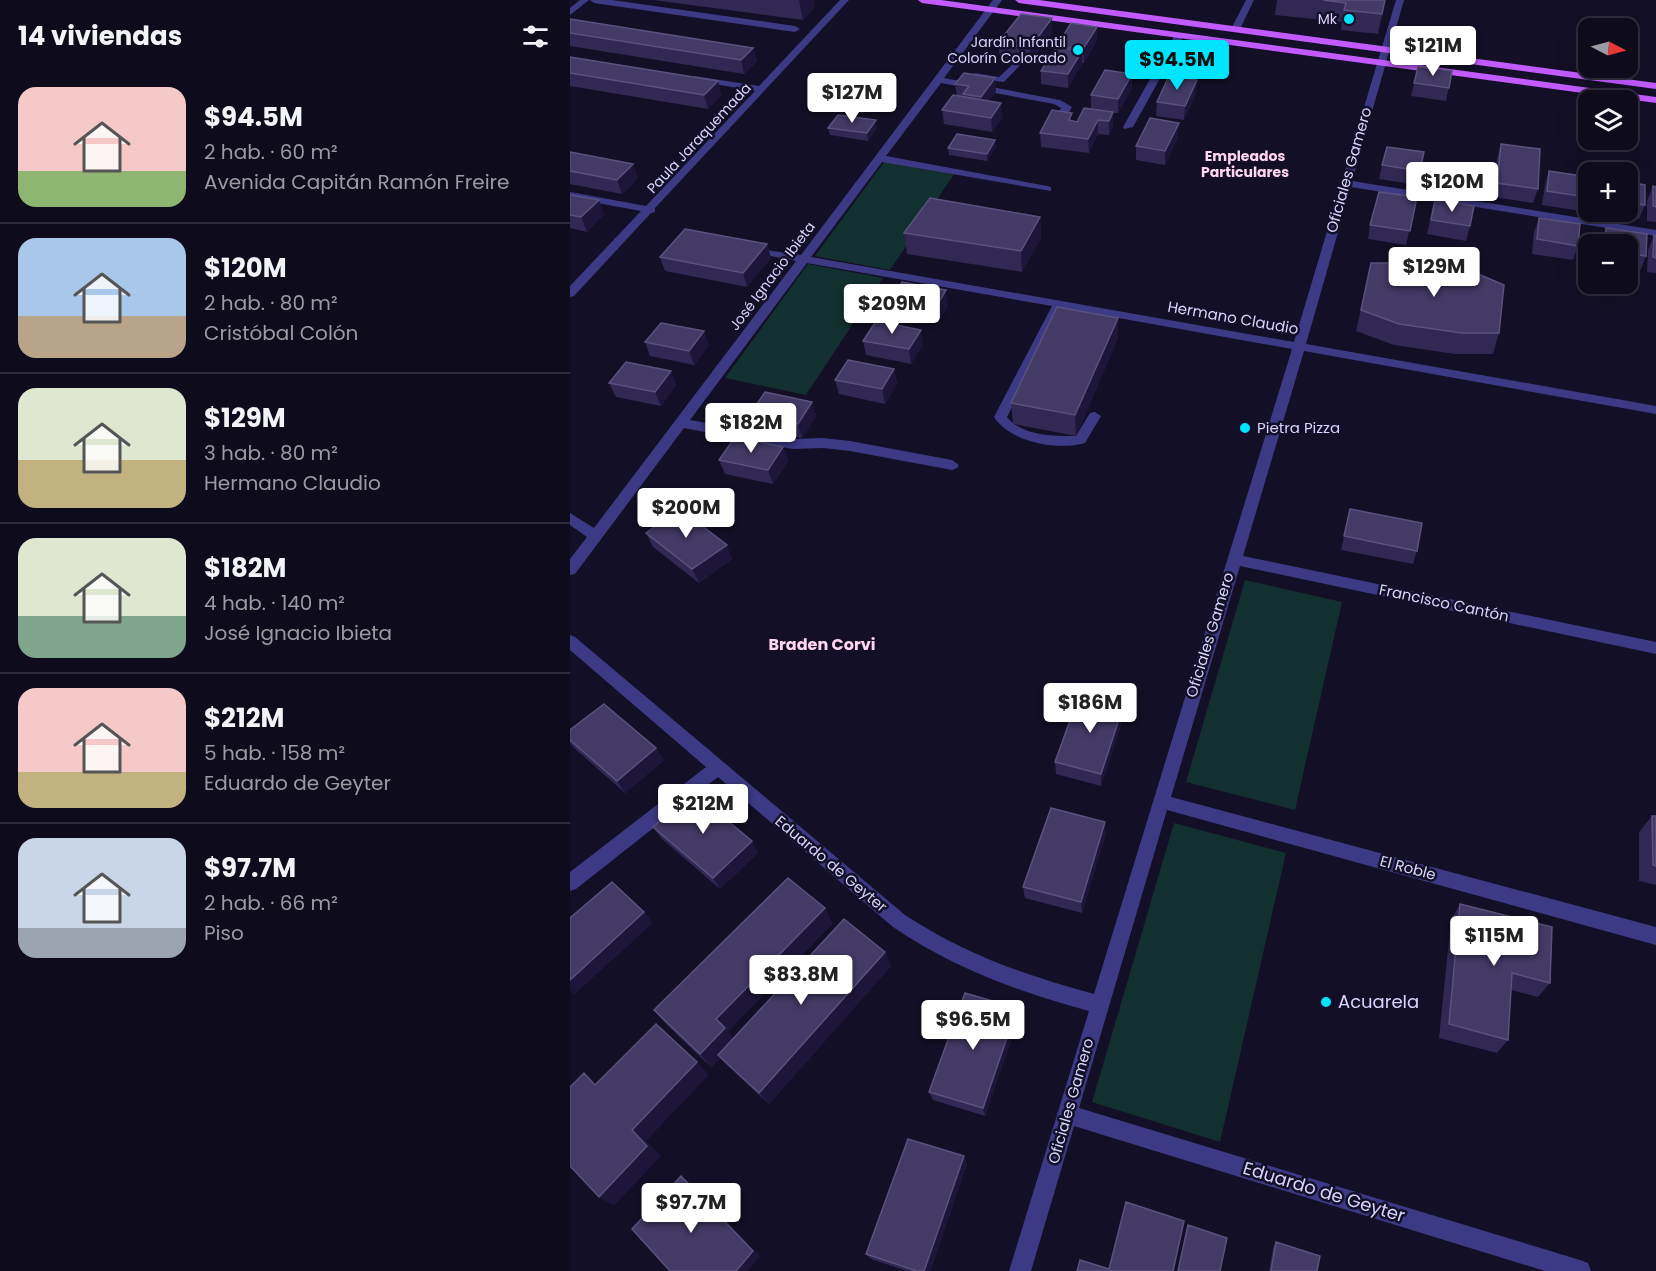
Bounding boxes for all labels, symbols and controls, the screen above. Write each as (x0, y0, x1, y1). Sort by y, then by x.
place label: Mk (1318, 9, 1338, 29)
marker: Mk (1342, 12, 1356, 26)
text: 14 viviendas (18, 18, 182, 54)
north arrow (1578, 18, 1638, 78)
map controls (1578, 18, 1638, 294)
icon: filters (519, 20, 552, 53)
pin: $121M (1391, 26, 1475, 77)
text: $121M (1404, 31, 1462, 59)
place label: Jardín Infantil Colorín Colorado (947, 32, 1066, 68)
pin: $94.5M (1128, 40, 1226, 91)
marker: Jardín Infantil Colorín Colorado (1071, 43, 1085, 57)
text: $94.5M (1139, 45, 1215, 73)
pin: $127M (810, 73, 894, 124)
street label: Paula Jaraquemada (642, 78, 756, 198)
text: $127M (821, 78, 883, 106)
button: layers (1578, 90, 1638, 150)
text: $94.5M (204, 99, 303, 135)
street label: Oficiales Gamero (1321, 105, 1377, 235)
icon: home (66, 111, 138, 183)
text: 2 hab. · 60 m² (204, 138, 338, 166)
district label: Empleados Particulares (1201, 146, 1289, 182)
pin: $120M (1410, 162, 1494, 213)
button: + (1578, 162, 1638, 222)
text: $120M (1420, 167, 1484, 195)
text: Avenida Capitán Ramón Freire (204, 168, 509, 196)
street label: José Ignacio Ibieta (724, 217, 820, 335)
button: − (1578, 234, 1638, 294)
pin: $129M (1392, 247, 1476, 298)
text: $120M (204, 250, 287, 286)
text: $129M (1403, 252, 1465, 280)
icon: home (66, 262, 138, 334)
pin: $209M (850, 284, 934, 335)
text: 2 hab. · 80 m² (204, 289, 338, 317)
text: $209M (858, 289, 926, 317)
street label: Hermano Claudio (1166, 296, 1300, 339)
text: Cristóbal Colón (204, 319, 358, 347)
text: $129M (204, 400, 286, 436)
pin: $182M (709, 403, 793, 454)
text: $182M (719, 408, 783, 436)
icon: home (66, 412, 138, 484)
place label: Pietra Pizza (1257, 417, 1340, 438)
marker: Pietra Pizza (1238, 421, 1252, 435)
text: 3 hab. · 80 m² (204, 439, 338, 467)
text: Hermano Claudio (204, 469, 381, 497)
pin: $200M (644, 488, 728, 539)
text: $200M (651, 493, 721, 521)
text: $182M (204, 550, 286, 586)
icon: home (66, 562, 138, 634)
street label: Oficiales Gamero (1180, 570, 1239, 700)
street label: Francisco Cantón (1377, 578, 1511, 627)
text: 4 hab. · 140 m² (204, 589, 345, 617)
text: José Ignacio Ibieta (204, 619, 392, 647)
district label: Braden Corvi (768, 633, 876, 656)
pin: $186M (1048, 683, 1132, 734)
text: $186M (1058, 688, 1122, 716)
text: $212M (204, 700, 284, 736)
icon: home (66, 712, 138, 784)
text: 5 hab. · 158 m² (204, 739, 345, 767)
text: Eduardo de Geyter (204, 769, 391, 797)
pin: $212M (661, 784, 745, 835)
text: $212M (672, 789, 734, 817)
street label: Eduardo de Geyter (771, 811, 892, 917)
text: $97.7M (204, 850, 296, 886)
street label: El Roble (1378, 850, 1438, 885)
icon: home (66, 862, 138, 934)
text: 2 hab. · 66 m² (204, 889, 338, 917)
pin: $115M (1452, 916, 1536, 967)
text: Piso (204, 919, 244, 947)
text: $115M (1464, 921, 1524, 949)
pin: $83.8M (752, 955, 850, 1006)
text: $83.8M (763, 960, 839, 988)
place label: Acuarela (1338, 989, 1419, 1014)
marker: Acuarela (1319, 995, 1333, 1009)
pin: $96.5M (924, 1000, 1022, 1051)
text: $96.5M (935, 1005, 1011, 1033)
street label: Oficiales Gamero (1043, 1036, 1099, 1166)
street label: Eduardo de Geyter (1240, 1155, 1408, 1228)
pin: $97.7M (642, 1183, 740, 1234)
text: $97.7M (656, 1188, 726, 1216)

